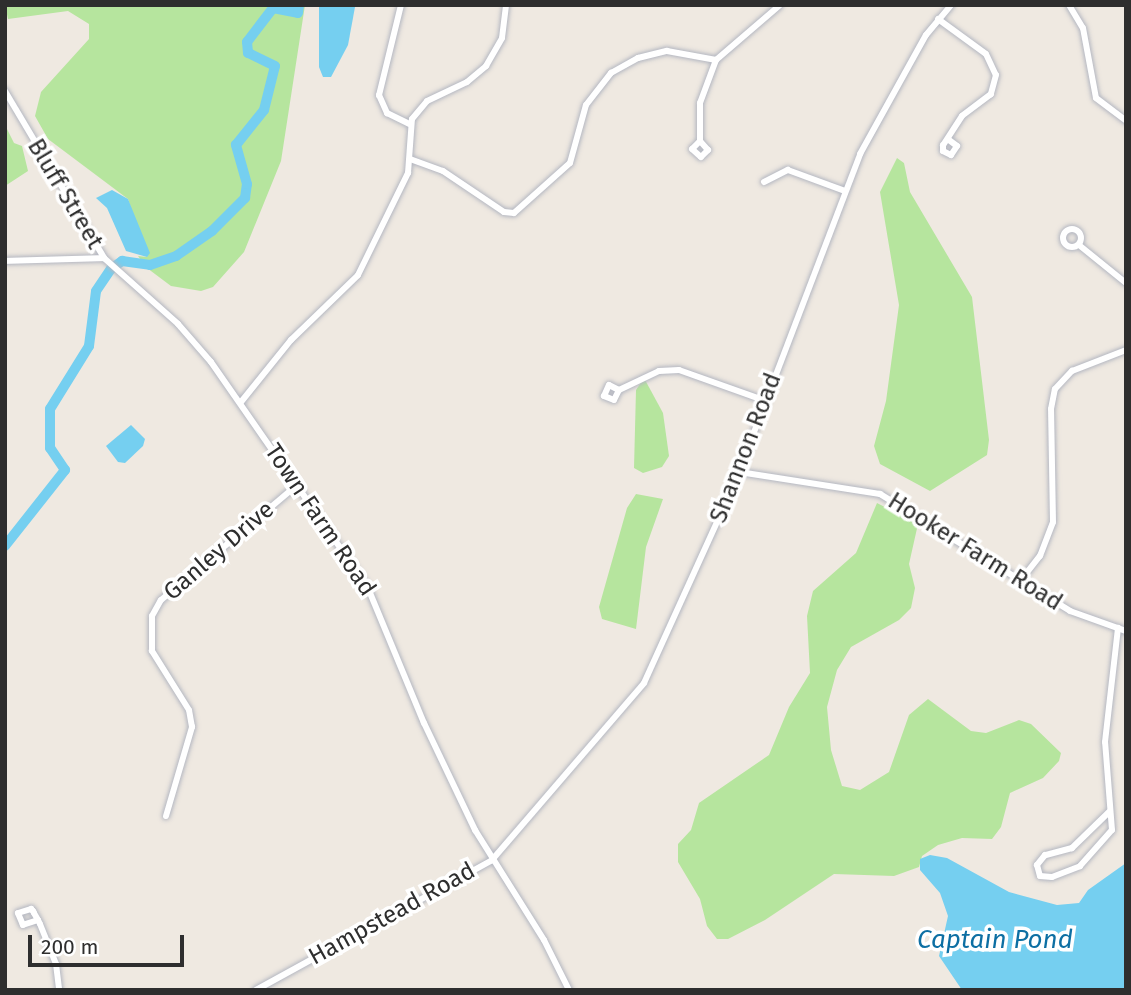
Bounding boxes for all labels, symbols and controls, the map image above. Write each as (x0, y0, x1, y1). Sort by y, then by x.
street label: Bluff Street (21, 134, 109, 254)
street label: Shannon Road (704, 369, 788, 527)
street label: Town Farm Road (258, 438, 382, 602)
street label: Hooker Farm Road (883, 487, 1067, 617)
street label: Ganley Drive (158, 495, 280, 607)
street label: Hampstead Road (304, 856, 480, 972)
scale bar (32, 922, 187, 966)
water label: Captain Pond (917, 924, 1073, 956)
text: 200 m (41, 934, 98, 960)

